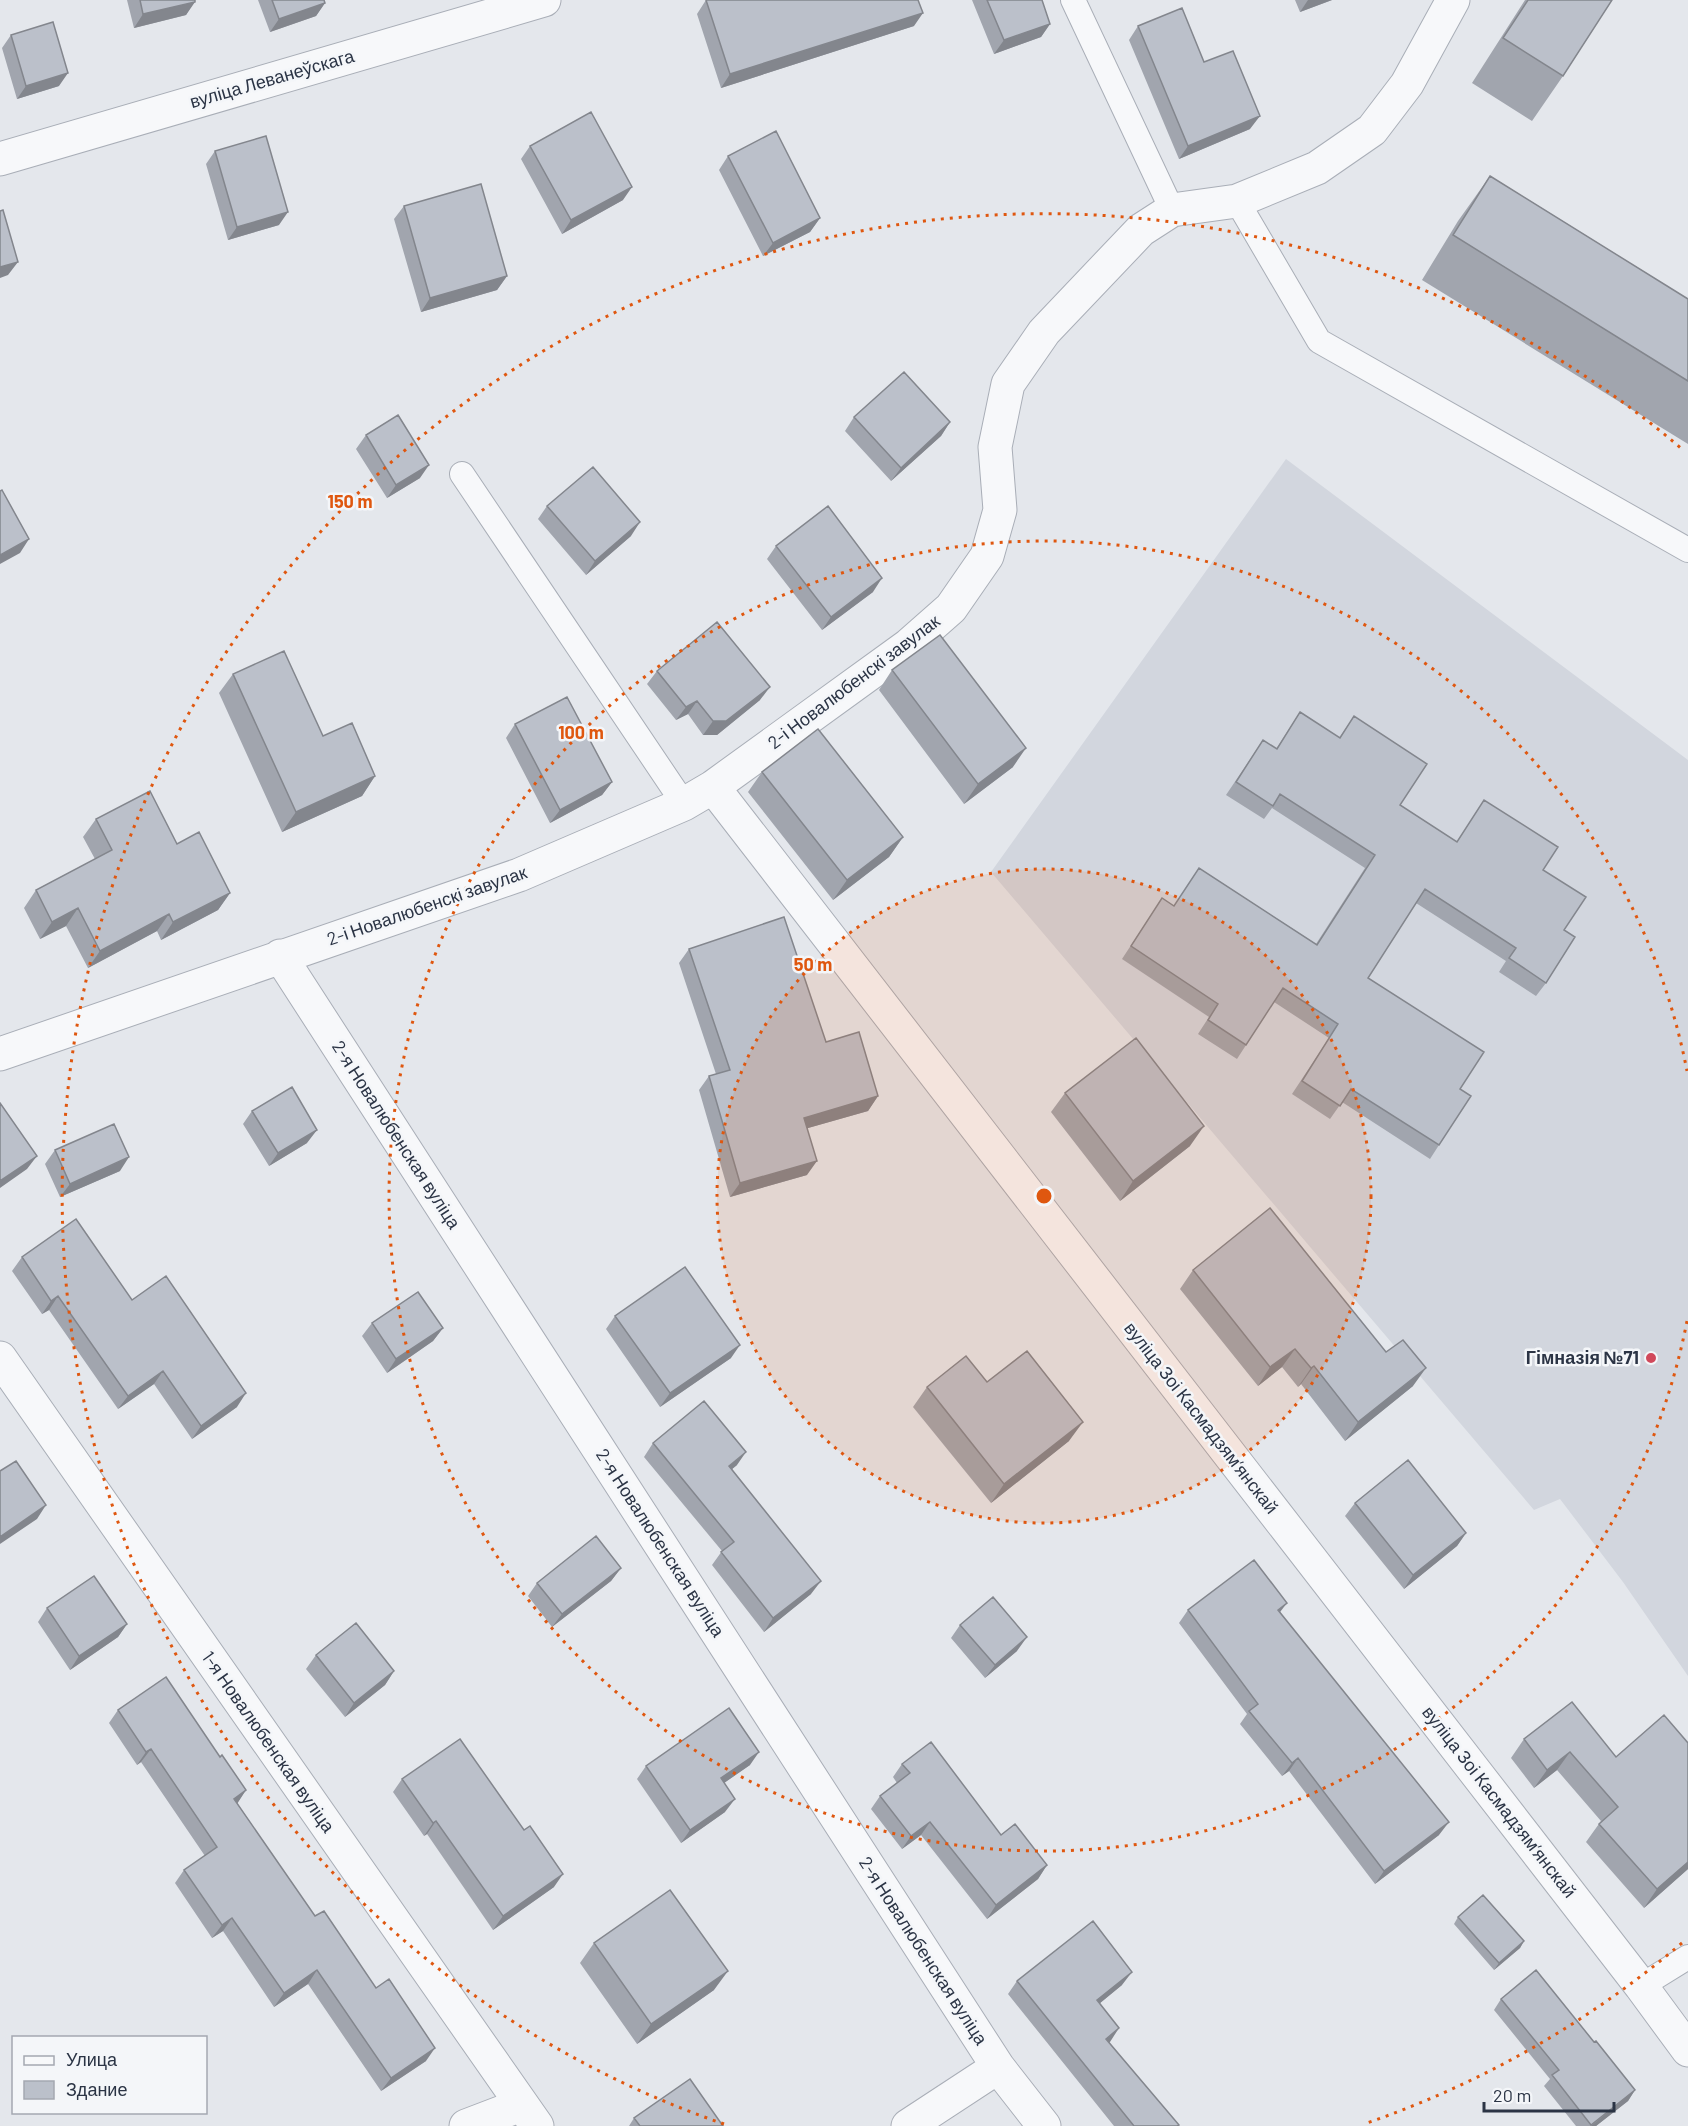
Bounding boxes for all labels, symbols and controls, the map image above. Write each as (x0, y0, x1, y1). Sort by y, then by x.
street label: вуліца Леванеўскага (187, 44, 357, 112)
text: 150 m (328, 490, 372, 512)
street label: 2-і Новалюбенскі завулак (763, 609, 944, 753)
text: 100 m (558, 721, 604, 743)
street label: 2-і Новалюбенскі завулак (324, 860, 529, 950)
text: 50 m (794, 953, 832, 975)
street label: 2-я Новалюбенская вуліца (328, 1036, 466, 1233)
centre of rings (1034, 1186, 1054, 1206)
street label: вуліца Зоі Касмадзямʼянскай (1120, 1317, 1283, 1518)
place label: Гімназія №71 (1526, 1346, 1639, 1368)
marker: Гімназія №71 (1644, 1351, 1658, 1365)
street label: 2-я Новалюбенская вуліца (592, 1444, 730, 1641)
street label: 1-я Новалюбенская вуліца (198, 1646, 340, 1837)
street label: вуліца Зоі Касмадзямʼянскай (1418, 1701, 1581, 1902)
street label: 2-я Новалюбенская вуліца (855, 1852, 993, 2049)
legend (12, 2036, 207, 2114)
text: Улица (66, 2048, 118, 2070)
scale bar (1484, 2075, 1614, 2113)
text: Здание (66, 2078, 127, 2100)
text: 20 m (1493, 2084, 1531, 2106)

